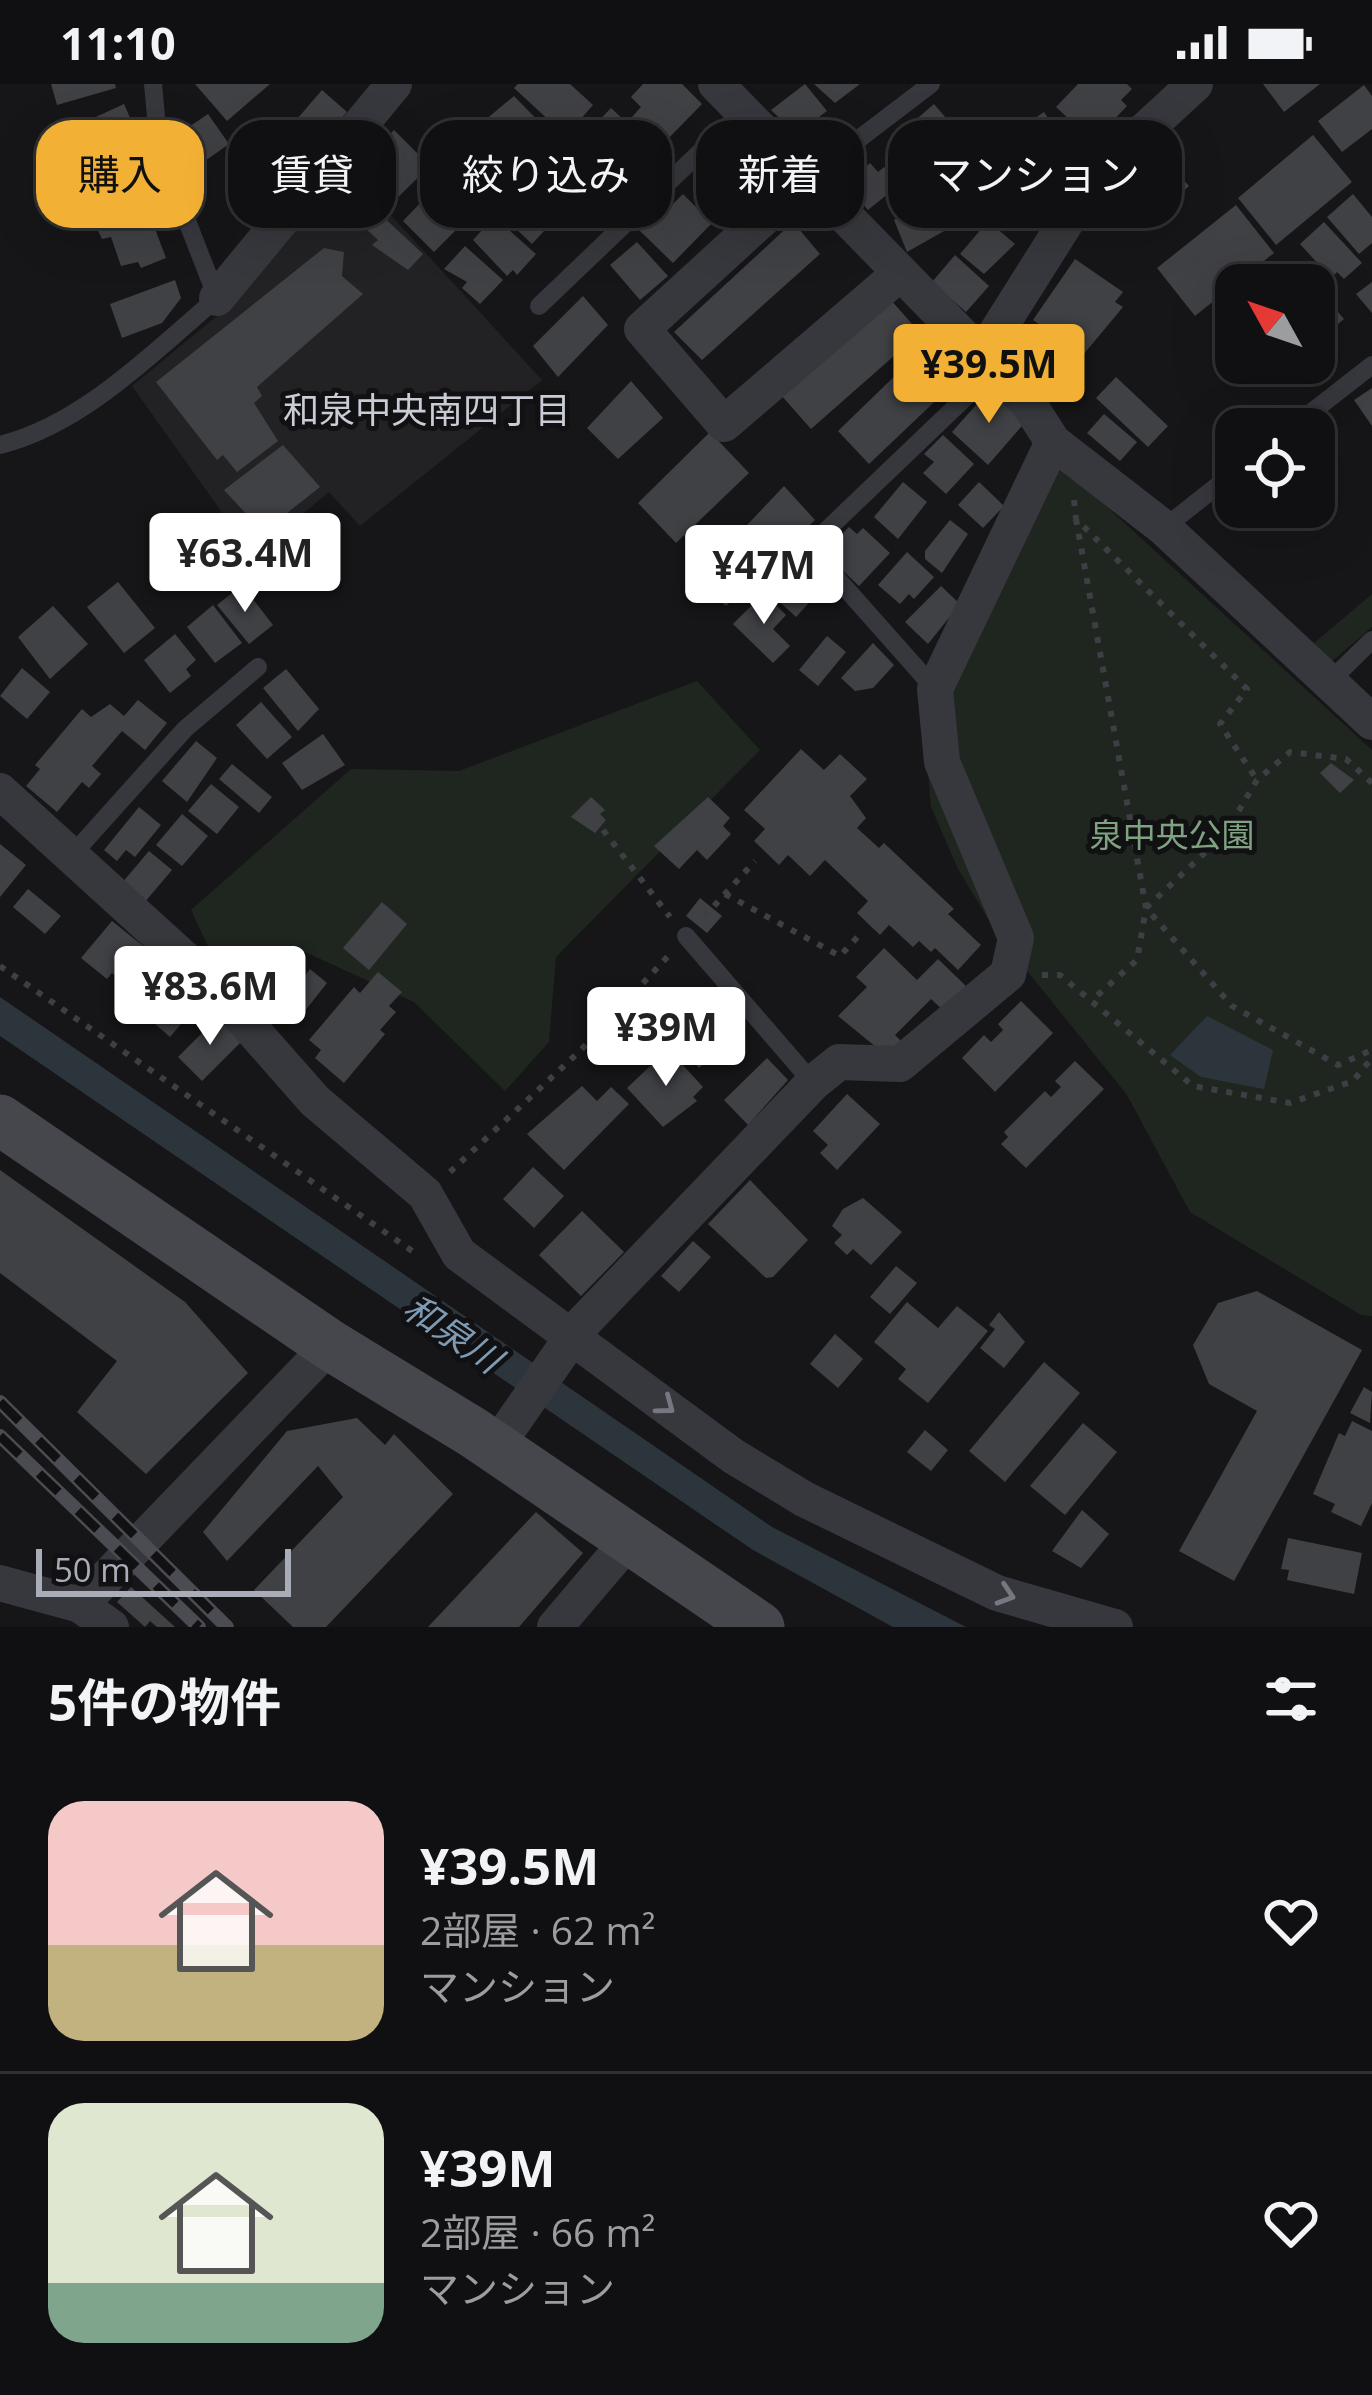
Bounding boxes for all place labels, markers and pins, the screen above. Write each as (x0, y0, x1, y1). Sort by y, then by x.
pin: ¥39.5M (891, 324, 1087, 426)
pin: ¥63.4M (147, 513, 343, 615)
pin: ¥47M (693, 525, 835, 627)
pin: ¥83.6M (112, 946, 308, 1048)
pin: ¥39M (595, 987, 737, 1089)

